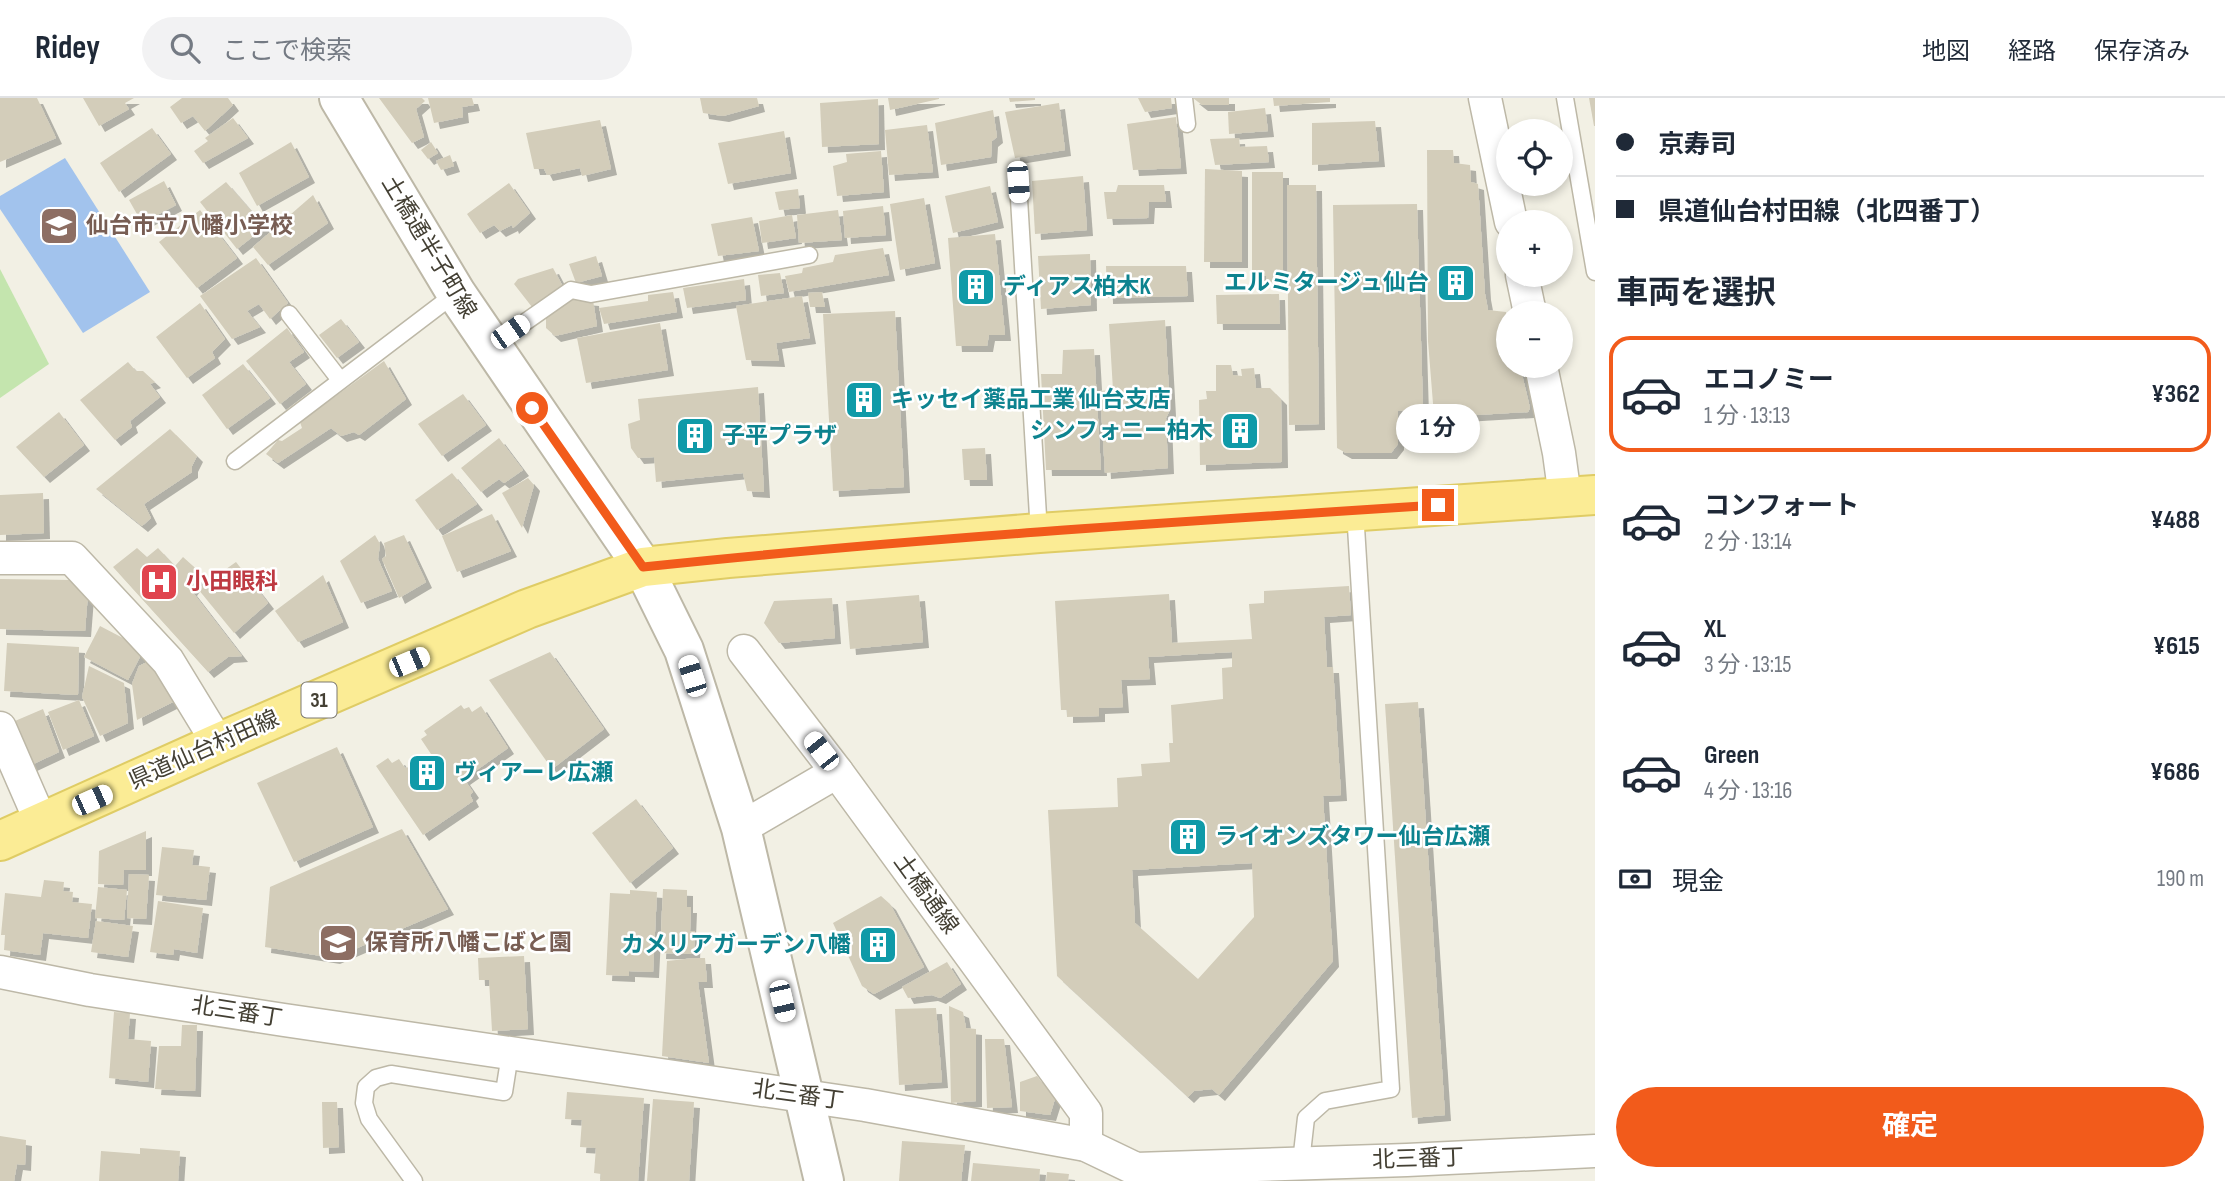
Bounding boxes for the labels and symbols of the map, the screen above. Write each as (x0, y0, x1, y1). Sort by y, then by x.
car (1007, 160, 1030, 204)
street label: 土橋通半子町線 (376, 171, 482, 323)
school or university icon: 仙台市立八幡小学校 (38, 205, 80, 247)
place label: 仙台市立八幡小学校 (86, 212, 293, 240)
building icon: エルミタージュ仙台 (1435, 262, 1477, 304)
building icon: ディアス柏木K (955, 266, 997, 308)
place label: エルミタージュ仙台 (1224, 269, 1429, 297)
place label: ディアス柏木K (1003, 273, 1151, 301)
car (487, 311, 534, 353)
building icon: キッセイ薬品工業 仙台支店 (843, 379, 885, 421)
place label: キッセイ薬品工業 仙台支店 (891, 386, 1171, 414)
route start (516, 392, 548, 424)
callout: 1 分 (1396, 404, 1480, 452)
building icon: シンフォニー柏木 (1219, 410, 1261, 452)
building icon: 子平プラザ (674, 415, 716, 457)
place label: シンフォニー柏木 (1030, 417, 1213, 445)
place label: 子平プラザ (722, 422, 837, 450)
route end (1422, 489, 1454, 521)
hospital icon: 小田眼科 (138, 561, 180, 603)
place label: 小田眼科 (186, 568, 278, 596)
car (386, 644, 433, 680)
car (676, 653, 709, 699)
road number: 31 (302, 682, 336, 718)
street label: 県道仙台村田線 (125, 704, 283, 796)
car (800, 728, 843, 774)
building icon: ヴィアーレ広瀬 (406, 752, 448, 794)
place label: ヴィアーレ広瀬 (454, 759, 614, 787)
car (69, 782, 116, 818)
building icon: ライオンズタワー仙台広瀬 (1167, 816, 1209, 858)
place label: ライオンズタワー仙台広瀬 (1215, 823, 1491, 851)
street label: 土橋通線 (888, 849, 964, 939)
school or university icon: 保育所八幡こばと園 (317, 922, 359, 964)
building icon: カメリアガーデン八幡 (857, 924, 899, 966)
place label: 保育所八幡こばと園 (365, 929, 572, 957)
place label: カメリアガーデン八幡 (621, 931, 851, 959)
car (768, 978, 797, 1024)
street label: 北三番丁 (189, 991, 285, 1033)
street label: 北三番丁 (750, 1075, 846, 1115)
street label: 北三番丁 (1372, 1143, 1464, 1175)

